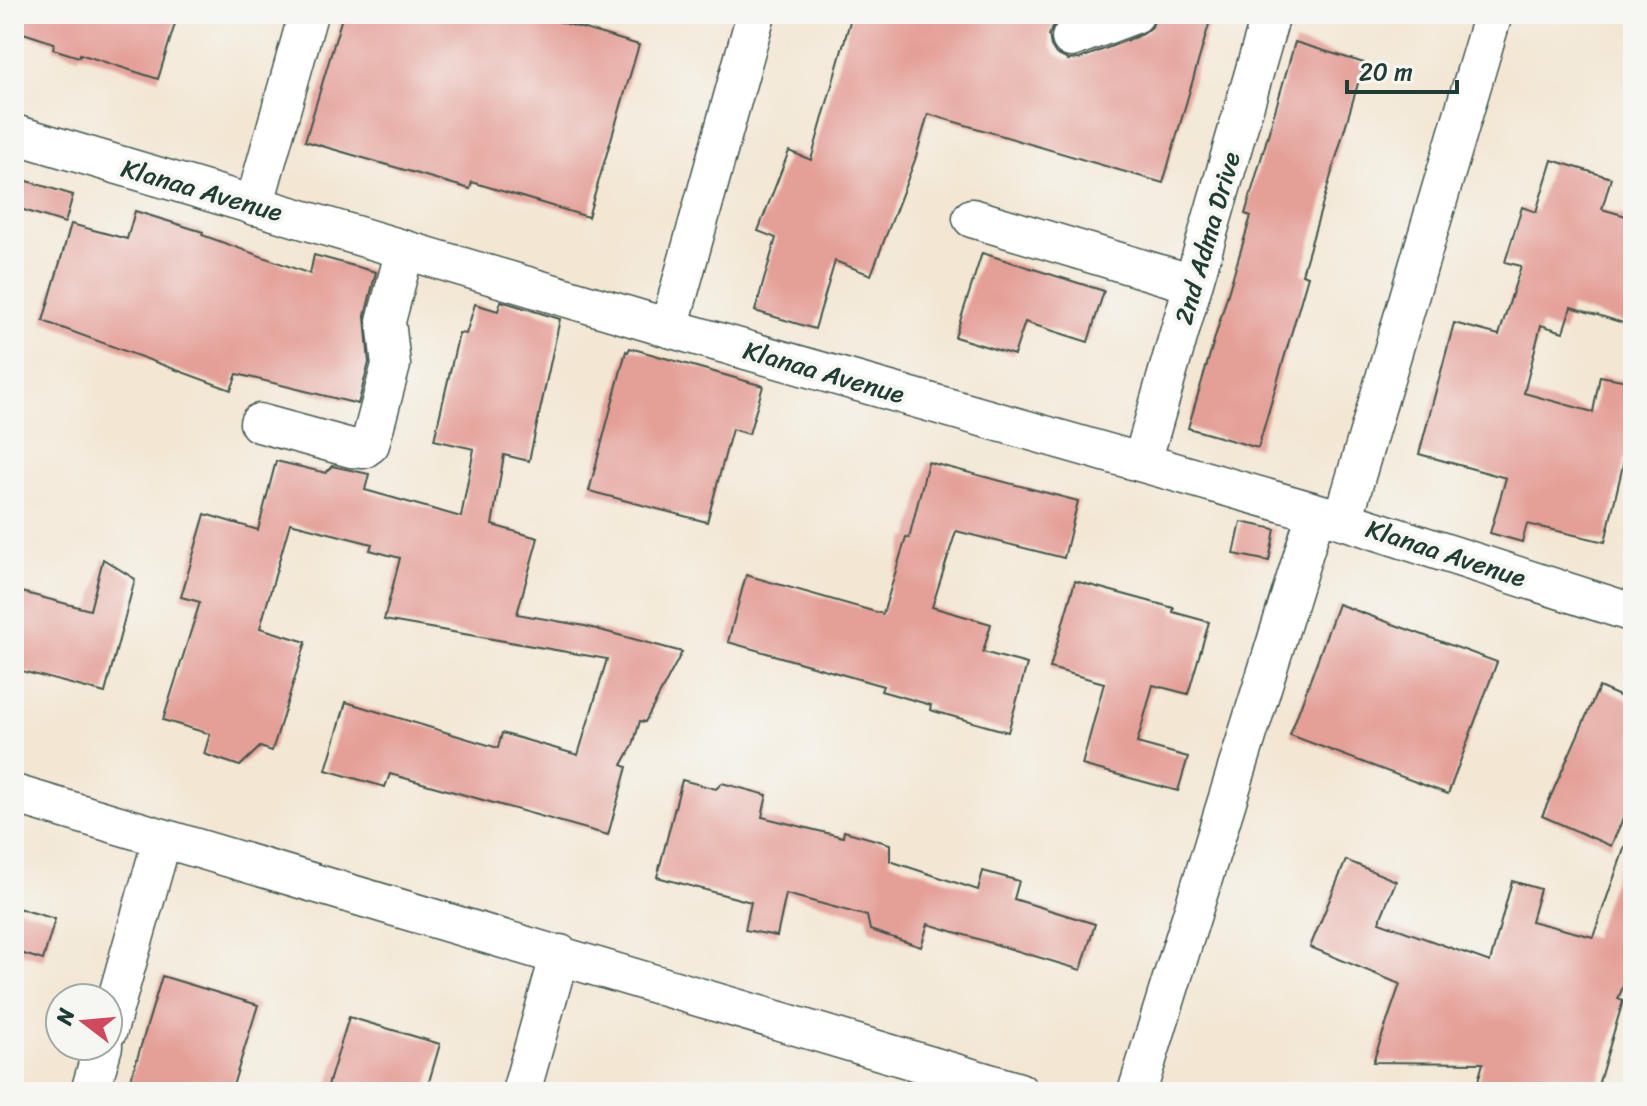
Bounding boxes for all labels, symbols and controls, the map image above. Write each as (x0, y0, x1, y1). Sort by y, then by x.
scale bar (1347, 44, 1457, 94)
text: 20 m (1359, 51, 1413, 93)
street label: Klanaa Avenue (116, 145, 289, 235)
street label: 2nd Adma Drive (1160, 146, 1254, 330)
street label: Klanaa Avenue (738, 327, 911, 417)
street label: Klanaa Avenue (1360, 505, 1533, 601)
north arrow (44, 982, 124, 1062)
text: N (44, 1003, 86, 1030)

